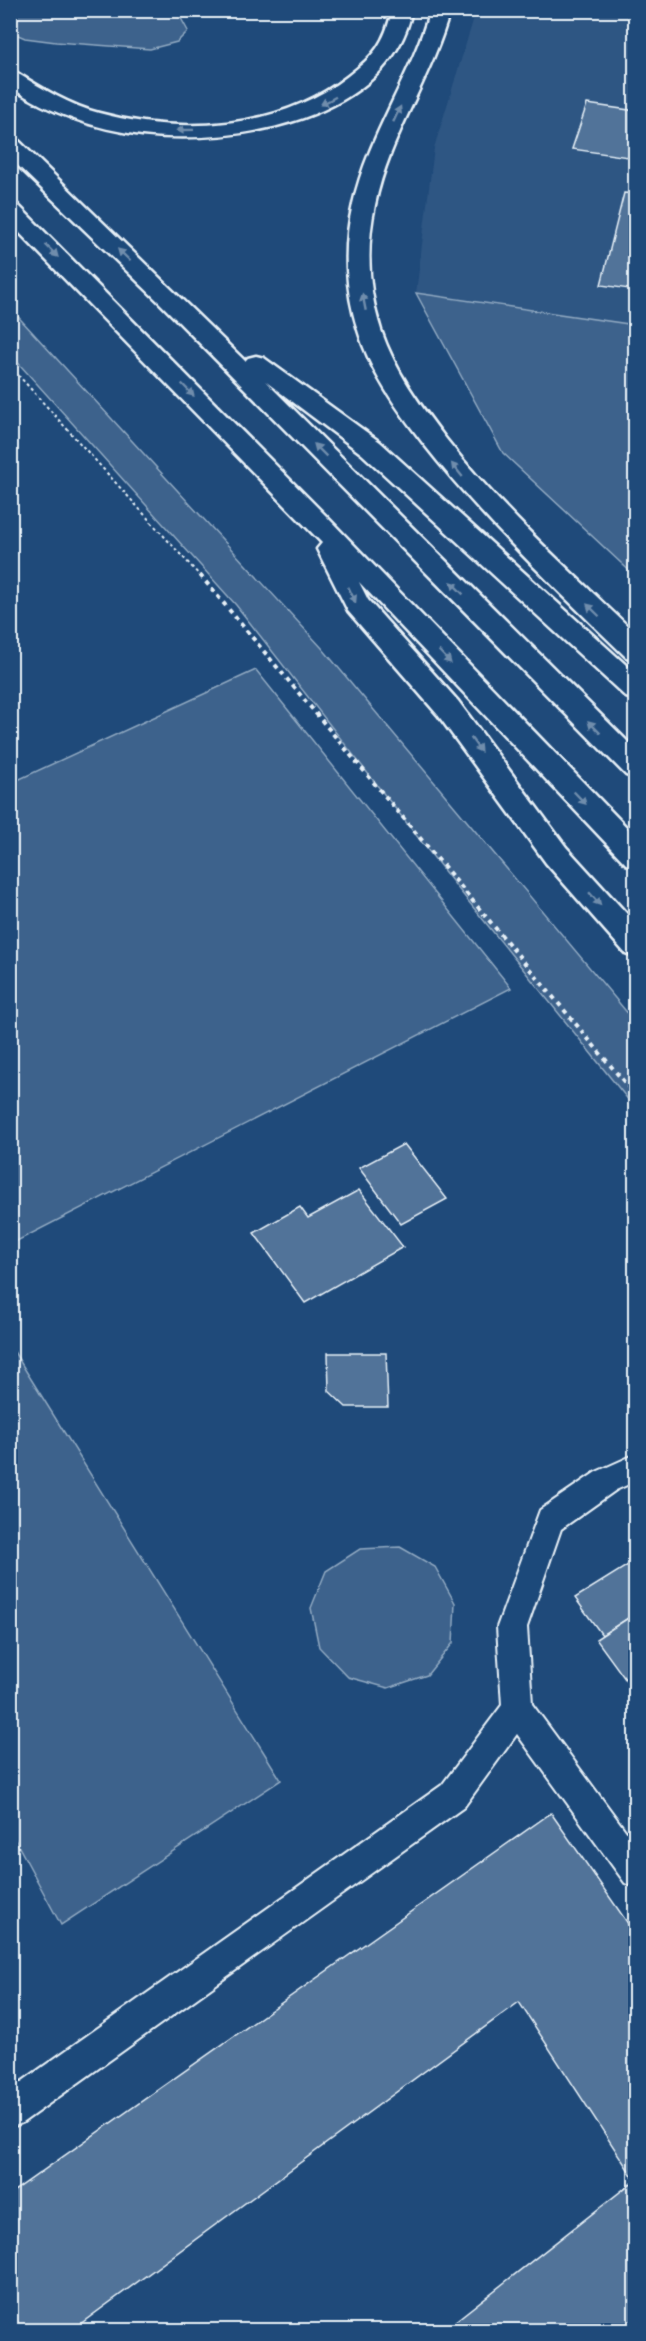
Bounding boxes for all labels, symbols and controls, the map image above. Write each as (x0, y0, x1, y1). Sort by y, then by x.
one-way arrow (319, 96, 336, 106)
one-way arrow (392, 105, 401, 122)
one-way arrow (176, 125, 195, 135)
one-way arrow (44, 244, 58, 258)
one-way arrow (116, 248, 131, 262)
one-way arrow (359, 292, 368, 311)
one-way arrow (181, 383, 195, 397)
one-way arrow (312, 443, 327, 457)
one-way arrow (451, 462, 464, 478)
one-way arrow (450, 581, 464, 596)
one-way arrow (347, 586, 356, 603)
one-way arrow (587, 603, 601, 617)
one-way arrow (438, 649, 452, 664)
one-way arrow (588, 720, 602, 734)
one-way arrow (469, 738, 481, 753)
one-way arrow (572, 790, 586, 804)
one-way arrow (588, 891, 601, 906)

